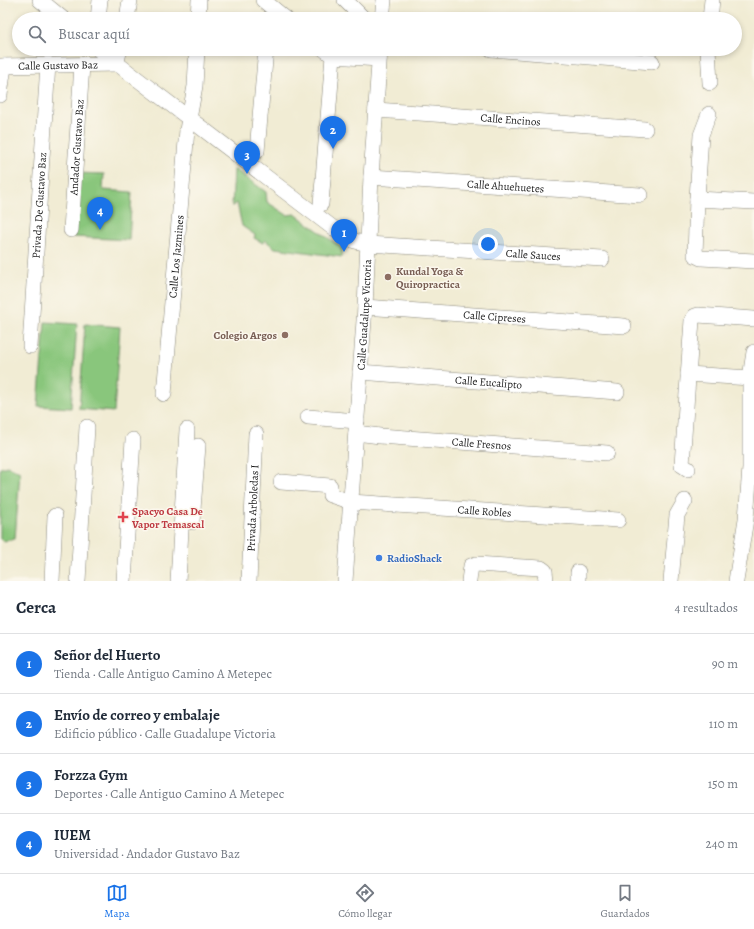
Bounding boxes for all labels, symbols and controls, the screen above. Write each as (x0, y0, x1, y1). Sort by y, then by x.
search box (12, 12, 742, 56)
icon: search (26, 23, 48, 45)
text: Buscar aquí (58, 24, 130, 44)
street label: Calle Gustavo Baz (18, 57, 98, 74)
street label: Andador Gustavo Baz (66, 99, 88, 197)
street label: Calle Encinos (480, 110, 541, 130)
pin: 2 (320, 116, 346, 149)
pin: 3 (234, 141, 260, 174)
street label: Privada De Gustavo Baz (29, 152, 50, 259)
street label: Calle Ahuehuetes (467, 176, 545, 197)
pin: 4 (87, 197, 113, 230)
street label: Calle Los Jazmines (165, 214, 188, 299)
pin: 1 (331, 219, 357, 252)
your location (478, 234, 498, 254)
street label: Calle Sauces (505, 246, 561, 264)
street label: Calle Guadalupe Victoria (353, 258, 375, 371)
place label: Kundal Yoga & Quiropractica (396, 264, 463, 292)
marker: Kundal Yoga & Quiropractica (383, 272, 393, 282)
street label: Calle Cipreses (463, 307, 527, 327)
place label: Colegio Argos (214, 328, 278, 343)
marker: Colegio Argos (280, 330, 290, 340)
street label: Calle Eucalipto (454, 372, 523, 393)
street label: Calle Fresnos (451, 434, 512, 454)
street label: Privada Arboledas I (243, 464, 263, 552)
street label: Calle Robles (457, 502, 512, 521)
place label: Spacyo Casa De Vapor Temascal (131, 504, 204, 532)
marker: Spacyo Casa De Vapor Temascal (117, 511, 129, 523)
place label: RadioShack (387, 551, 442, 566)
marker: RadioShack (374, 553, 384, 563)
text: Cerca (16, 596, 56, 619)
text: 4 resultados (674, 599, 738, 616)
text: Señor del Huerto (54, 645, 160, 665)
text: 1 (27, 655, 31, 672)
text: 90 m (712, 655, 738, 672)
text: Tienda · Calle Antiguo Camino A Metepec (54, 665, 272, 682)
text: Envío de correo y embalaje (54, 705, 220, 725)
text: 2 (26, 715, 32, 732)
text: 110 m (709, 715, 738, 732)
text: Edificio público · Calle Guadalupe Victoria (54, 725, 276, 742)
text: Forzza Gym (54, 765, 128, 785)
text: 3 (26, 775, 32, 792)
text: 150 m (708, 775, 738, 792)
text: Deportes · Calle Antiguo Camino A Metepec (54, 785, 284, 802)
text: IUEM (54, 825, 91, 845)
text: 4 (26, 835, 32, 852)
text: 240 m (706, 835, 738, 852)
text: Universidad · Andador Gustavo Baz (54, 845, 240, 862)
tab: Mapa (104, 882, 130, 921)
tab: Cómo llegar (338, 882, 392, 921)
tab: Guardados (601, 882, 650, 921)

